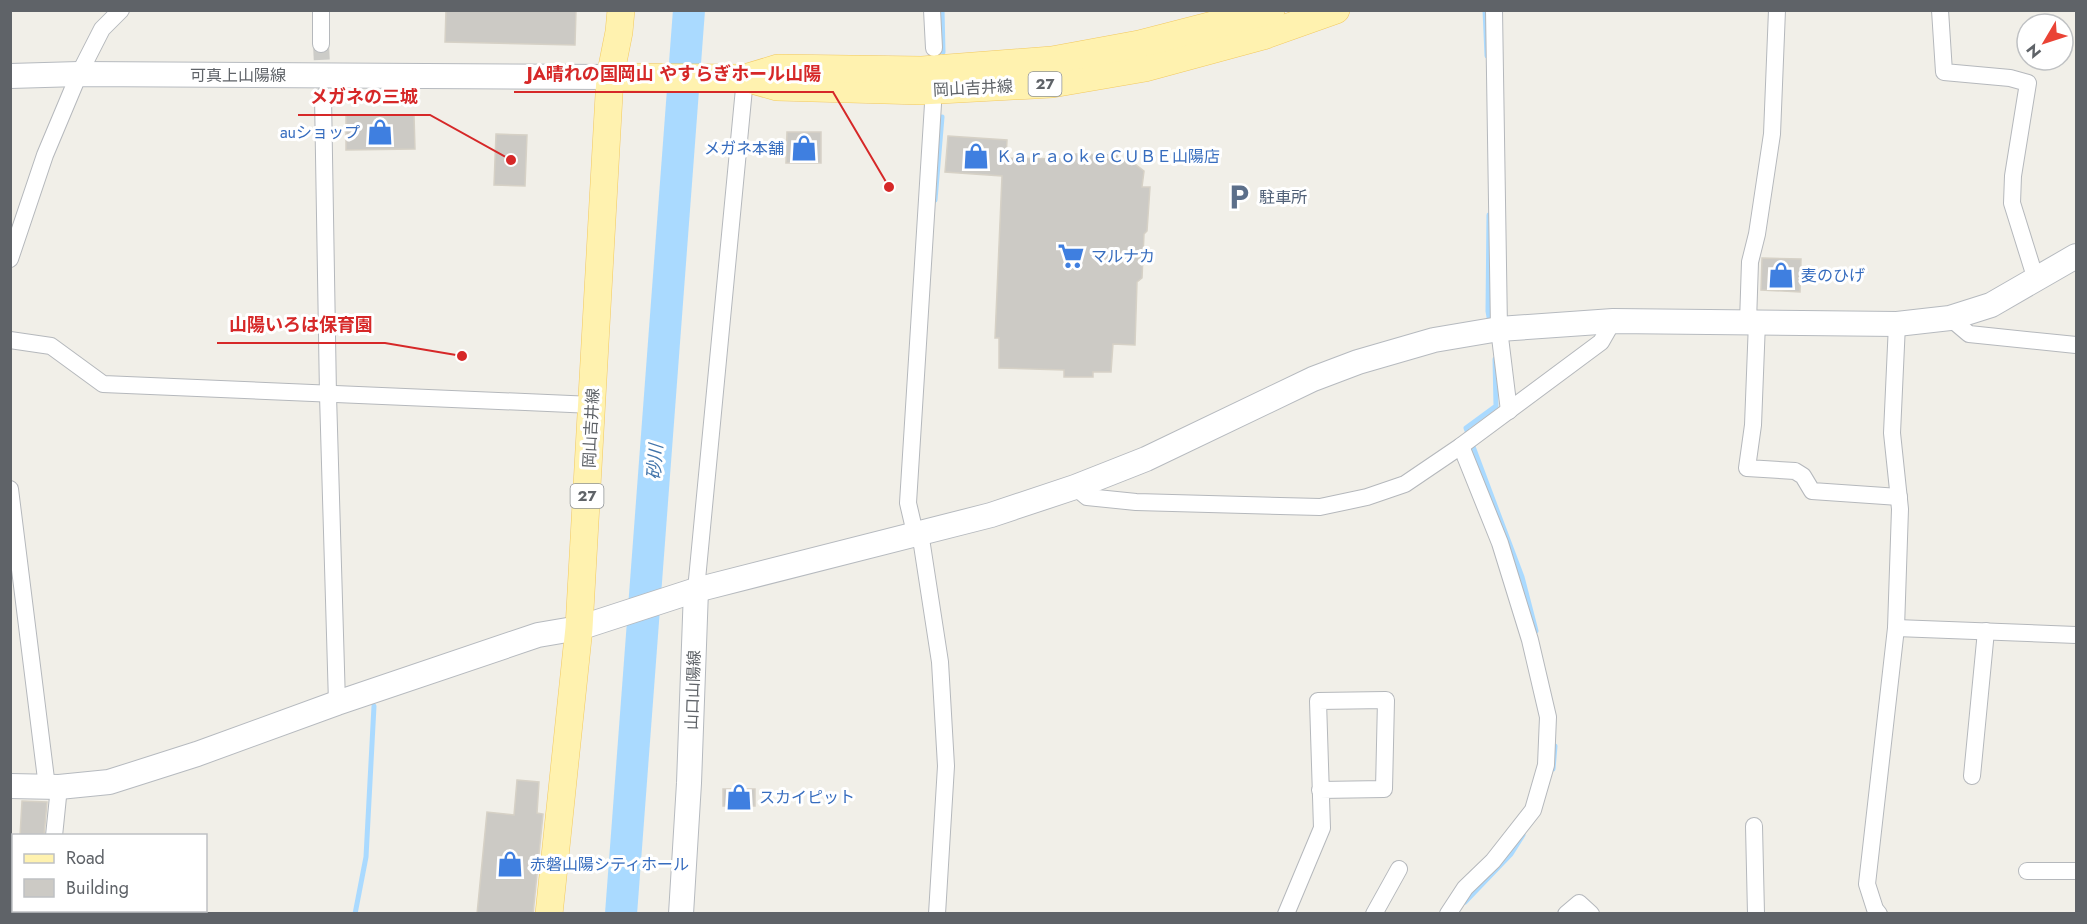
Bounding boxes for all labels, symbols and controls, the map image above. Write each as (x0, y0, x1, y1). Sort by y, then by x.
north arrow (2015, 12, 2075, 72)
text: N (2021, 39, 2047, 63)
callout: JA晴れの国岡山 やすらぎホール山陽 (514, 56, 833, 92)
text: JA晴れの国岡山 やすらぎホール山陽 (524, 61, 821, 87)
street label: 可真上山陽線 (190, 64, 286, 87)
road number: 27 (1028, 72, 1062, 96)
street label: 岡山吉井線 (932, 74, 1014, 102)
callout: メガネの三城 (298, 79, 430, 115)
text: メガネの三城 (310, 84, 418, 110)
shop icon: auショップ (365, 117, 395, 147)
place label: auショップ (280, 121, 360, 144)
shop icon: メガネ本舗 (789, 133, 819, 163)
place label: メガネ本舗 (704, 137, 784, 160)
shop icon: ＫａｒａｏｋｅＣＵＢＥ山陽店 (961, 141, 991, 171)
place label: ＫａｒａｏｋｅＣＵＢＥ山陽店 (996, 145, 1220, 168)
parking icon: 駐車所 (1224, 182, 1254, 212)
place label: 駐車所 (1259, 186, 1307, 209)
supermarket icon: マルナカ (1056, 241, 1086, 271)
place label: マルナカ (1091, 245, 1155, 268)
shop icon: 麦のひげ (1766, 260, 1796, 290)
place label: 麦のひげ (1801, 264, 1865, 287)
callout: 山陽いろは保育園 (217, 307, 385, 343)
text: 山陽いろは保育園 (229, 312, 373, 338)
street label: 岡山吉井線 (577, 387, 605, 469)
water label: 砂川 (641, 441, 669, 481)
road number: 27 (570, 484, 604, 508)
street label: 山口山陽線 (680, 650, 706, 730)
shop icon: スカイピット (724, 782, 754, 812)
place label: スカイピット (759, 786, 855, 809)
legend (12, 834, 207, 912)
text: Road (66, 845, 105, 871)
shop icon: 赤磐山陽シティホール (495, 849, 525, 879)
place label: 赤磐山陽シティホール (530, 853, 689, 876)
text: Building (66, 875, 129, 901)

